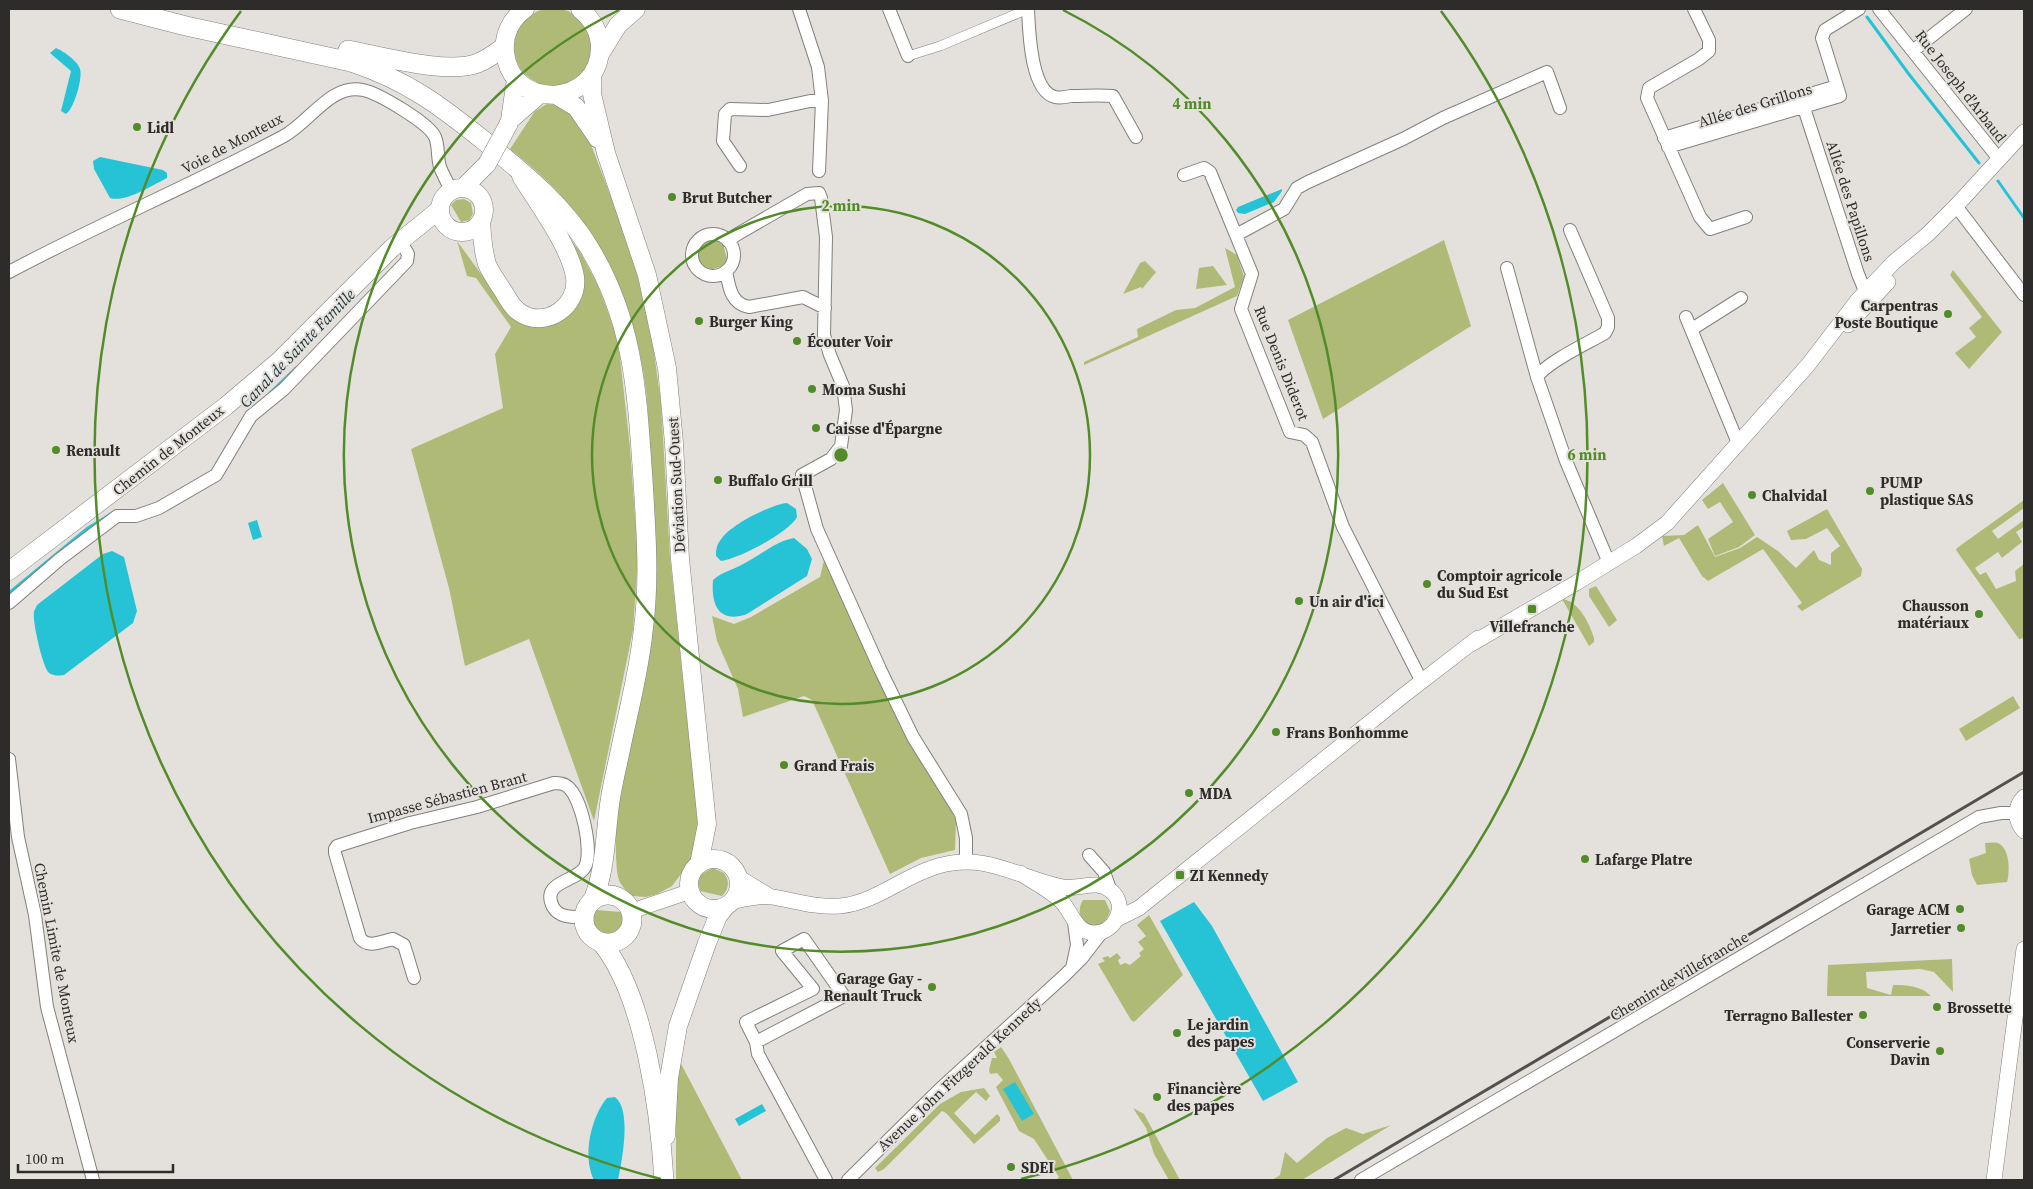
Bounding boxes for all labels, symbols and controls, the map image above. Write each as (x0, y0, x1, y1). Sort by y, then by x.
street label: Rue Joseph d'Arbaud (1910, 25, 2012, 147)
street label: Allée des Grillons (1696, 78, 1814, 132)
text: 4 min (1173, 93, 1211, 114)
street label: Voie de Monteux (178, 107, 287, 179)
place label: Lidl (147, 117, 174, 138)
marker: Lidl (131, 121, 143, 133)
street label: Allée des Papillons (1822, 138, 1880, 264)
place label: Brut Butcher (682, 187, 772, 208)
marker: Brut Butcher (666, 191, 678, 203)
text: 2 min (822, 195, 860, 216)
water label: Canal de Sainte Famille (234, 283, 360, 412)
place label: Carpentras Poste Boutique (1834, 295, 1938, 333)
street label: Rue Denis Diderot (1249, 303, 1315, 423)
marker: Carpentras Poste Boutique (1942, 308, 1954, 320)
place label: Burger King (709, 311, 793, 332)
marker: Burger King (693, 315, 705, 327)
place label: Écouter Voir (807, 331, 893, 352)
marker: Écouter Voir (791, 335, 803, 347)
place label: Moma Sushi (822, 379, 906, 400)
marker: Moma Sushi (806, 383, 818, 395)
street label: Chemin de Monteux (108, 400, 228, 500)
street label: Déviation Sud-Ouest (662, 417, 690, 553)
place label: Caisse d'Épargne (826, 418, 943, 439)
marker: Caisse d'Épargne (810, 422, 822, 434)
place label: Renault (66, 440, 121, 461)
marker: Renault (50, 444, 62, 456)
text: 6 min (1568, 444, 1606, 465)
centre of rings (832, 446, 850, 464)
place label: Buffalo Grill (728, 470, 813, 491)
place label: PUMP plastique SAS (1880, 472, 1973, 510)
marker: Buffalo Grill (712, 474, 724, 486)
place label: Chalvidal (1762, 485, 1828, 506)
marker: PUMP plastique SAS (1864, 485, 1876, 497)
marker: Chalvidal (1746, 489, 1758, 501)
place label: Comptoir agricole du Sud Est (1437, 565, 1563, 603)
marker: Comptoir agricole du Sud Est (1421, 578, 1433, 590)
place label: Un air d'ici (1309, 591, 1384, 612)
marker: Un air d'ici (1293, 595, 1305, 607)
place label: Chausson matériaux (1897, 595, 1970, 633)
marker: Villefranche (1526, 603, 1538, 615)
marker: Chausson matériaux (1973, 608, 1985, 620)
place label: Villefranche (1489, 616, 1575, 637)
place label: Frans Bonhomme (1286, 722, 1409, 743)
marker: Frans Bonhomme (1270, 726, 1282, 738)
place label: Grand Frais (794, 755, 875, 776)
marker: Grand Frais (778, 759, 790, 771)
street label: Impasse Sébastien Brant (365, 766, 529, 828)
place label: MDA (1199, 783, 1232, 804)
marker: MDA (1183, 787, 1195, 799)
place label: Lafarge Platre (1595, 849, 1692, 870)
marker: Lafarge Platre (1579, 853, 1591, 865)
street label: Chemin Limite de Monteux (29, 861, 85, 1045)
place label: ZI Kennedy (1190, 865, 1268, 886)
marker: ZI Kennedy (1174, 869, 1186, 881)
place label: Garage ACM (1866, 899, 1950, 920)
marker: Garage ACM (1954, 903, 1966, 915)
place label: Jarretier (1890, 918, 1951, 939)
marker: Jarretier (1955, 922, 1967, 934)
street label: Chemin de Villefranche (1606, 926, 1753, 1026)
place label: Garage Gay - Renault Truck (824, 968, 922, 1006)
marker: Garage Gay - Renault Truck (926, 981, 938, 993)
street label: Avenue John Fitzgerald Kennedy (872, 992, 1046, 1156)
place label: Brossette (1947, 997, 2012, 1018)
marker: Brossette (1931, 1001, 1943, 1013)
place label: Terragno Ballester (1724, 1005, 1853, 1026)
marker: Terragno Ballester (1857, 1009, 1869, 1021)
place label: Le jardin des papes (1187, 1014, 1255, 1052)
marker: Le jardin des papes (1171, 1027, 1183, 1039)
place label: Conserverie Davin (1846, 1032, 1930, 1070)
marker: Conserverie Davin (1934, 1045, 1946, 1057)
place label: Financière des papes (1167, 1078, 1241, 1116)
marker: Financière des papes (1151, 1091, 1163, 1103)
scale bar (18, 1142, 172, 1174)
text: 100 m (25, 1148, 65, 1169)
place label: SDEI (1021, 1157, 1054, 1178)
marker: SDEI (1005, 1161, 1017, 1173)

